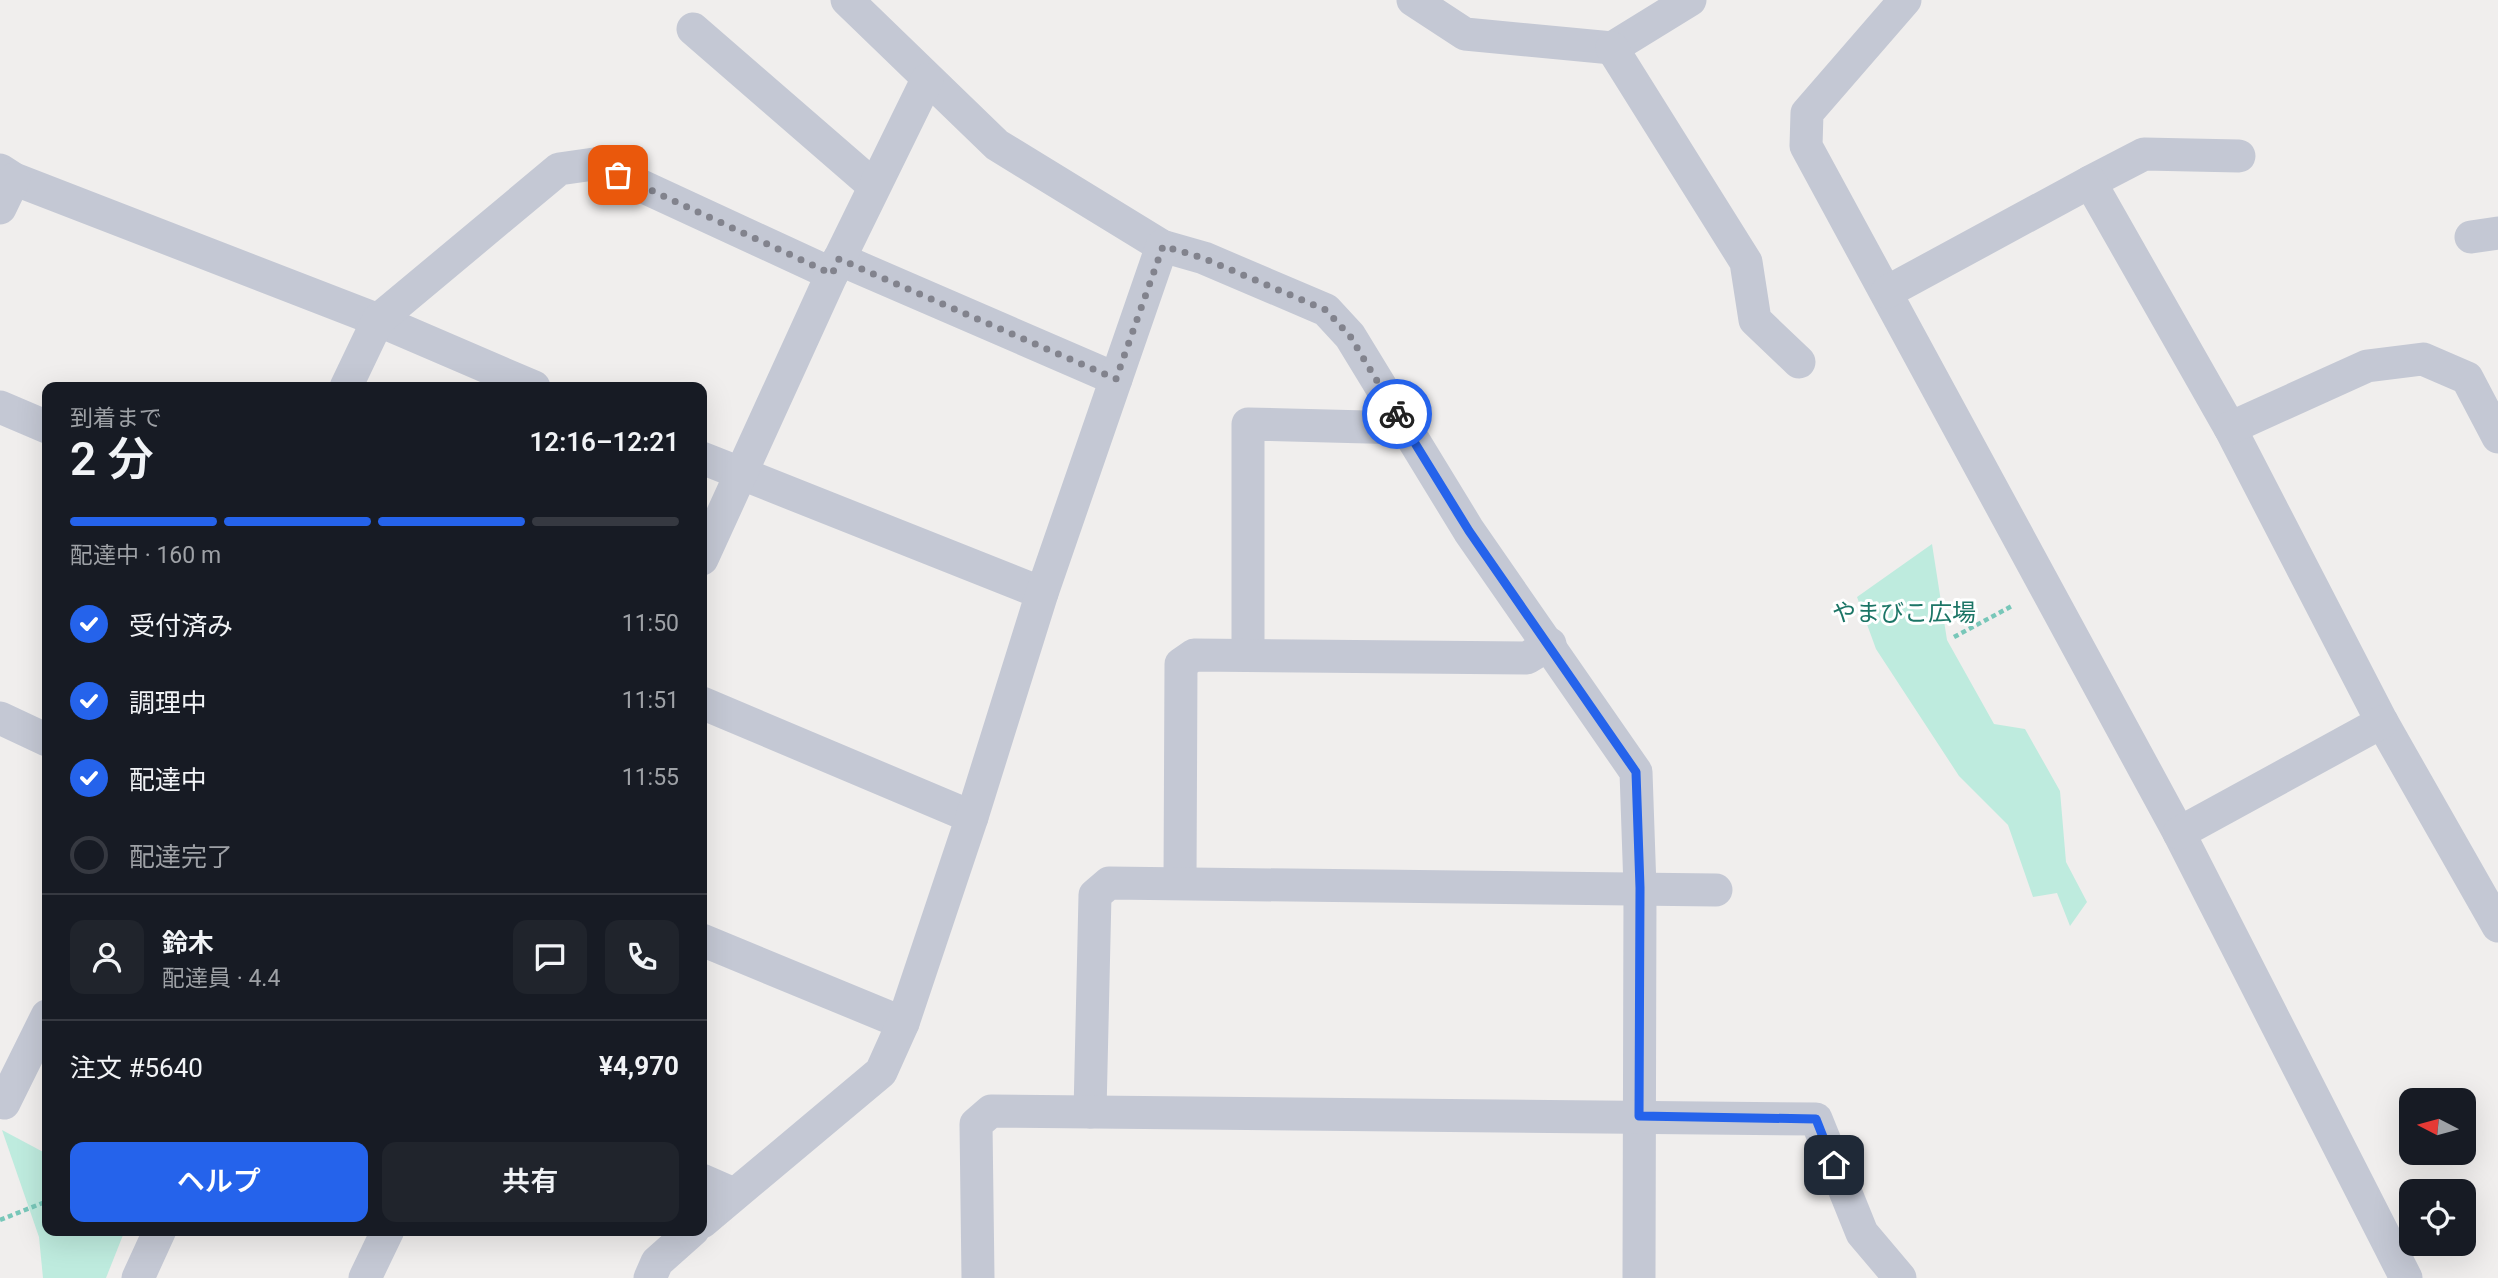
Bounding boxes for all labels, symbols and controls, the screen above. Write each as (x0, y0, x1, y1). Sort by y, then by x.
pin (588, 145, 648, 205)
icon: bag (599, 156, 637, 194)
courier (1362, 379, 1432, 449)
icon: bike (1378, 395, 1416, 433)
text: 到着まで (70, 405, 162, 432)
text: 12:16–12:21 (529, 427, 679, 457)
text: 2 分 (70, 432, 154, 486)
text: 配達中 · 160 m (70, 542, 221, 569)
park label: やまびこ広場 (1832, 599, 1976, 627)
icon: check (70, 605, 108, 643)
text: 11:50 (622, 610, 679, 637)
text: 受付済み (129, 611, 233, 641)
icon: check (70, 682, 108, 720)
text: 11:51 (622, 687, 679, 714)
text: 調理中 (129, 688, 207, 718)
icon: check (70, 759, 108, 797)
text: 11:55 (622, 764, 679, 791)
text: 配達中 (129, 765, 207, 795)
text: 配達完了 (129, 842, 233, 872)
button: person (70, 920, 144, 994)
button: chat (513, 920, 587, 994)
button: phone (605, 920, 679, 994)
text: 鈴木 (162, 928, 214, 958)
text: 配達員 · 4.4 (162, 965, 280, 992)
text: ¥4,970 (599, 1051, 679, 1081)
text: 注文 #5640 (70, 1053, 203, 1083)
north arrow (2399, 1088, 2476, 1166)
map controls (2399, 1088, 2476, 1256)
pin (1804, 1135, 1864, 1195)
button: ヘルプ (70, 1142, 368, 1222)
button: 共有 (382, 1142, 679, 1222)
icon: home (1815, 1146, 1853, 1184)
button: locate (2399, 1179, 2476, 1256)

